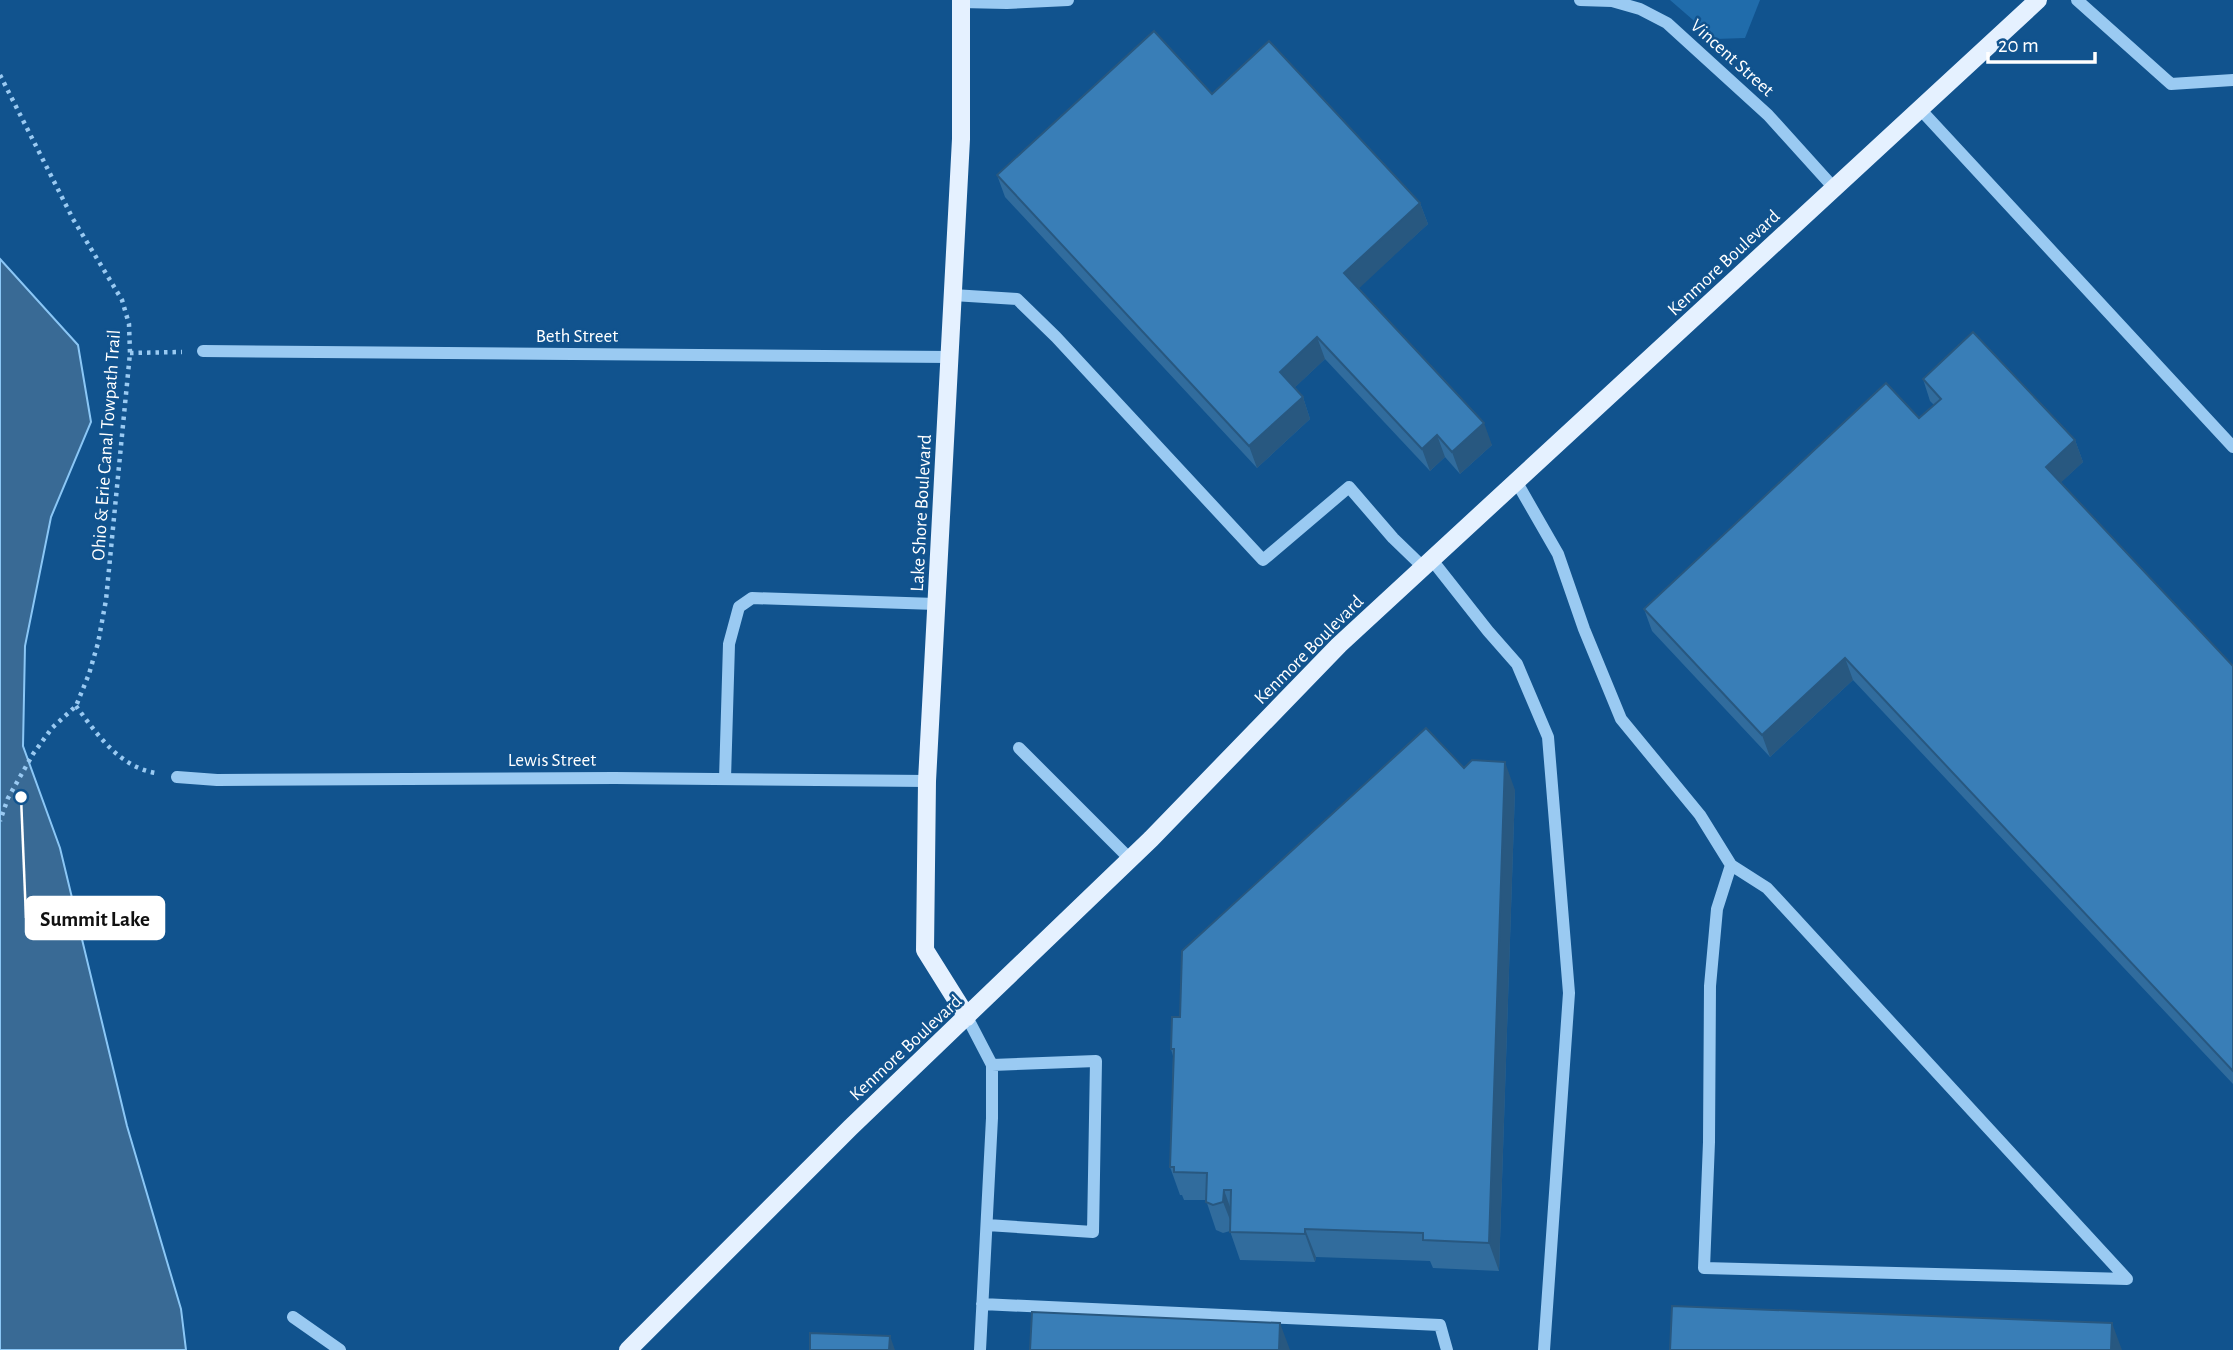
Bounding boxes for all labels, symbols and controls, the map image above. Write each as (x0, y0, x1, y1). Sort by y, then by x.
street label: Vincent Street (1687, 16, 1777, 100)
scale bar (1988, 21, 2095, 65)
text: 20 m (1998, 35, 2039, 56)
street label: Kenmore Boulevard (1664, 206, 1784, 320)
street label: Beth Street (536, 327, 618, 346)
street label: Ohio & Erie Canal Towpath Trail (89, 329, 124, 561)
street label: Lake Shore Boulevard (908, 434, 935, 592)
street label: Kenmore Boulevard (1251, 592, 1367, 708)
street label: Lewis Street (508, 751, 596, 770)
callout: Summit Lake (26, 897, 164, 939)
text: Summit Lake (40, 909, 150, 930)
street label: Kenmore Boulevard (846, 991, 966, 1105)

